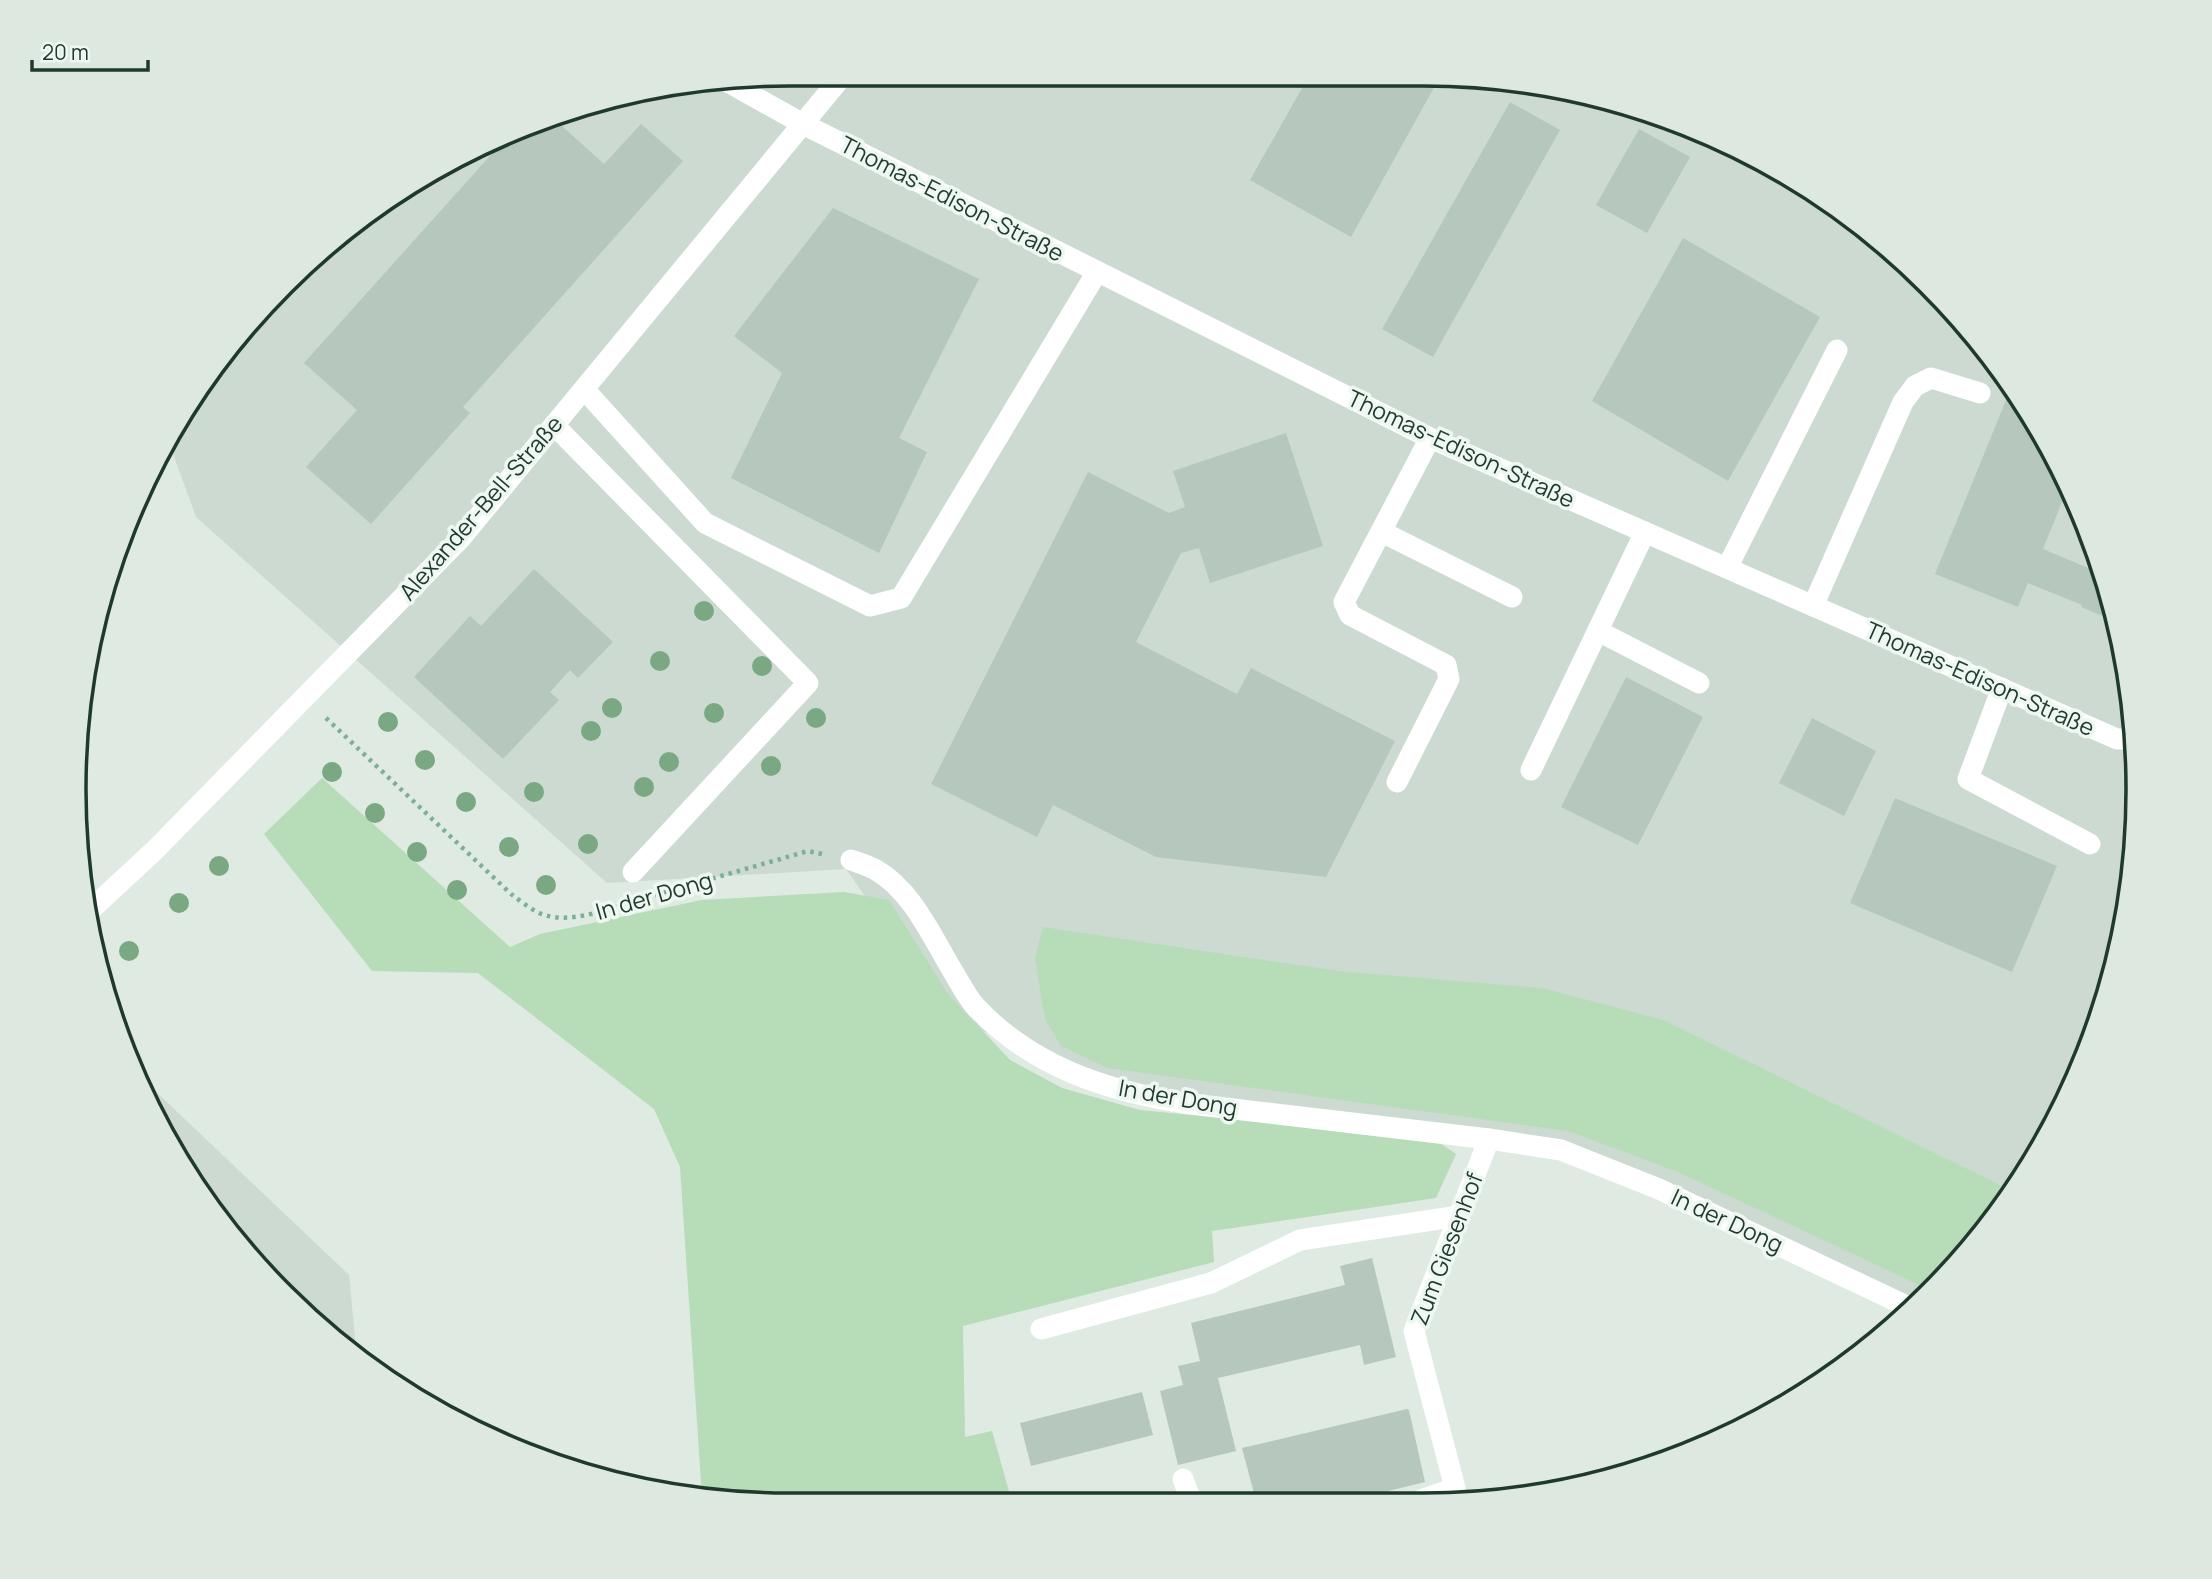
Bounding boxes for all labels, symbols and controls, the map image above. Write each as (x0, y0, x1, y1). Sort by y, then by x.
scale bar (32, 28, 147, 72)
text: 20 m (42, 38, 89, 66)
street label: Thomas-Edison-Straße (835, 128, 1070, 269)
street label: Thomas-Edison-Straße (1343, 381, 1580, 515)
street label: Alexander-Bell-Straße (391, 408, 569, 607)
street label: Thomas-Edison-Straße (1861, 613, 2100, 743)
street label: In der Dong (592, 863, 716, 927)
street label: In der Dong (1116, 1071, 1240, 1123)
street label: Zum Giesenhof (1402, 1168, 1490, 1330)
street label: In der Dong (1666, 1180, 1789, 1260)

